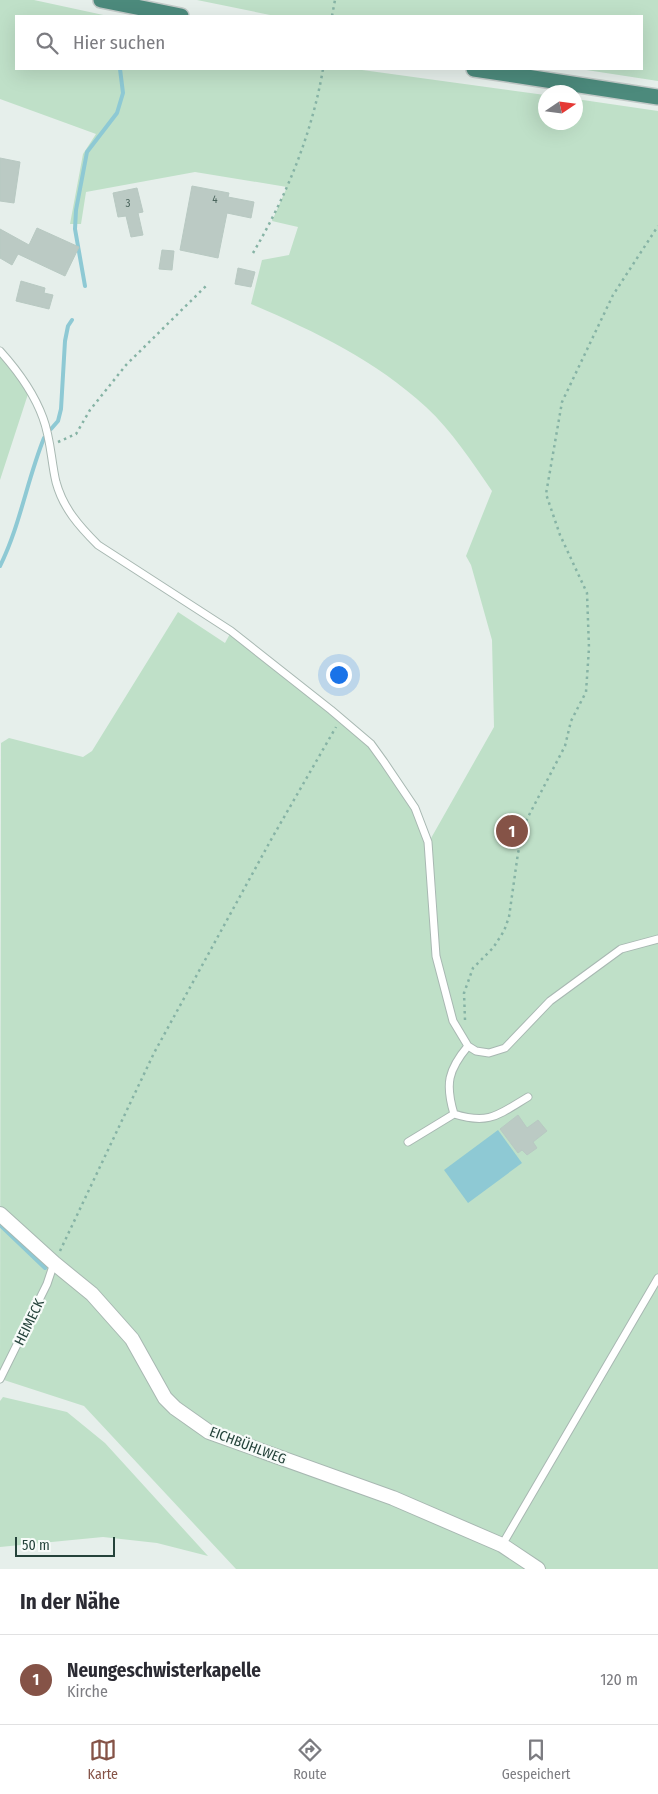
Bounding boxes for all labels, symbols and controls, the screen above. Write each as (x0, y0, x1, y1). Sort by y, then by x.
search box (15, 15, 643, 70)
icon: search (33, 29, 61, 57)
text: Hier suchen (73, 31, 165, 54)
north arrow (538, 85, 583, 130)
house number: 4 (212, 193, 218, 206)
house number: 3 (126, 197, 131, 210)
your location (326, 662, 352, 688)
pin: 1 (496, 812, 528, 850)
street label: HEIMECK (11, 1296, 48, 1348)
street label: EICHBÜHLWEG (207, 1422, 289, 1468)
scale bar (15, 1534, 115, 1557)
text: 50 m (22, 1537, 50, 1554)
text: In der Nähe (20, 1589, 120, 1615)
text: Neungeschwisterkapelle (67, 1659, 261, 1682)
text: 1 (33, 1670, 39, 1689)
text: 120 m (600, 1670, 638, 1689)
text: Kirche (67, 1682, 108, 1701)
tab: Karte (88, 1736, 118, 1783)
tab: Route (293, 1736, 327, 1783)
tab: Gespeichert (502, 1736, 570, 1783)

